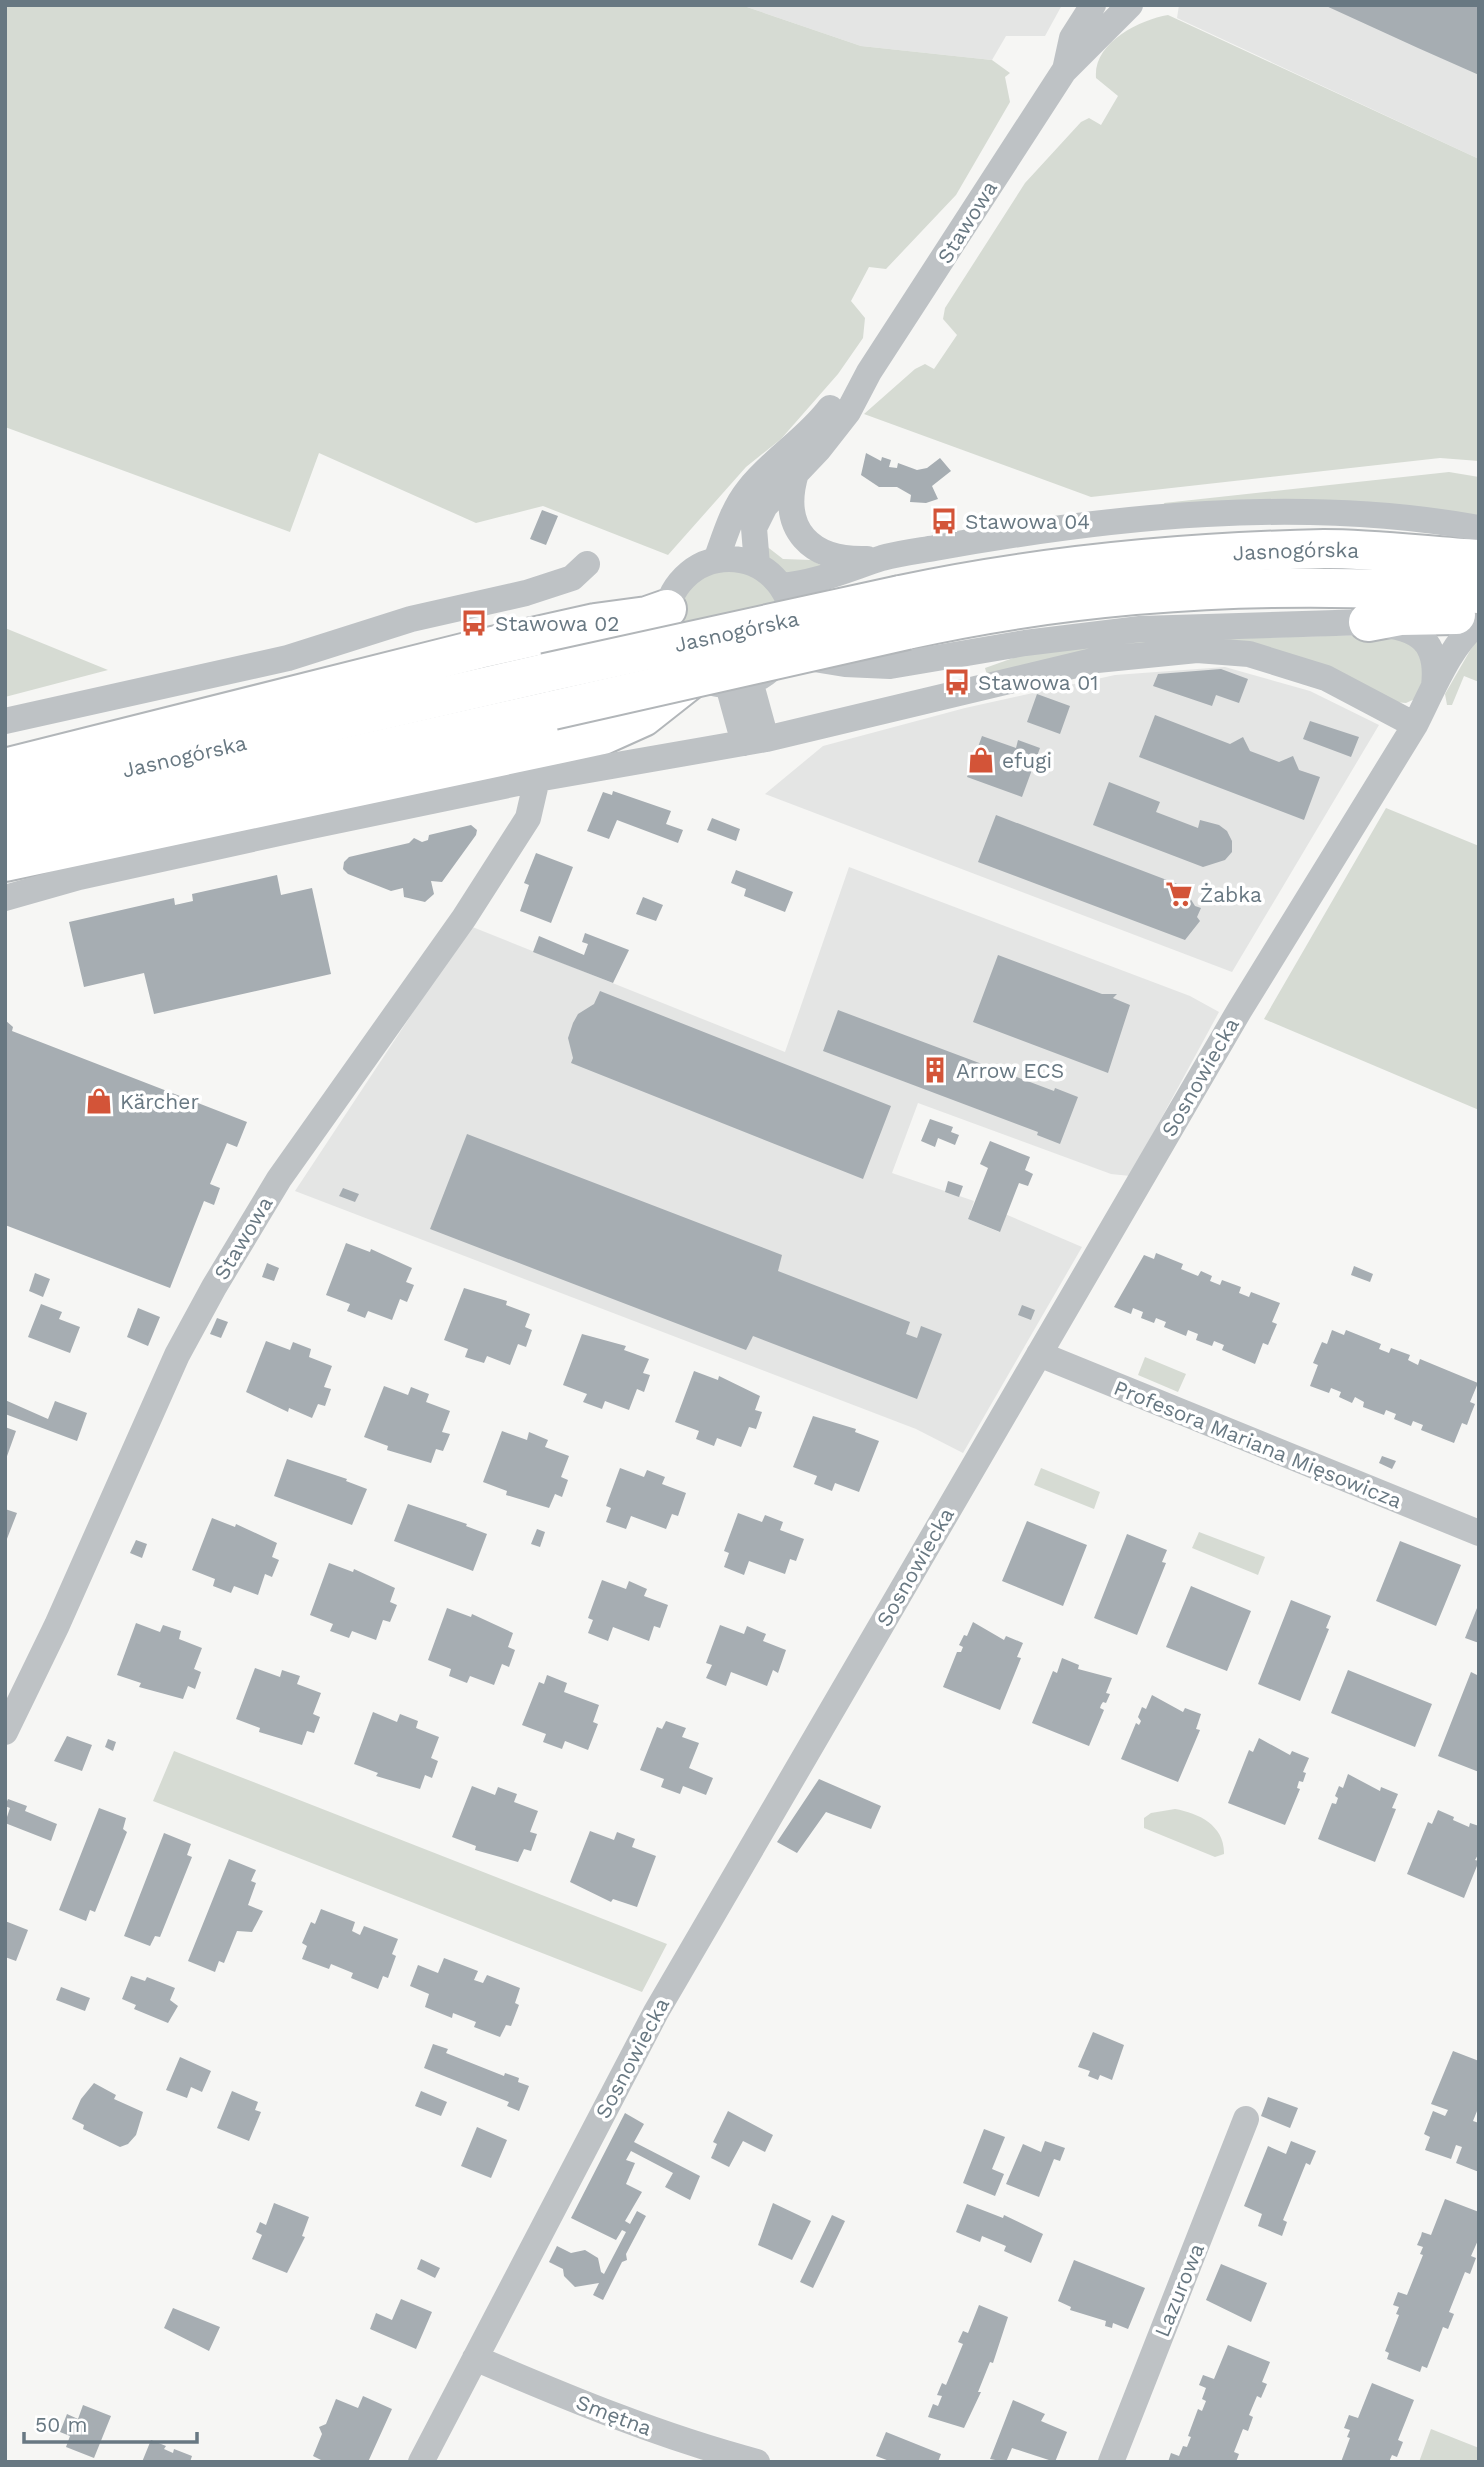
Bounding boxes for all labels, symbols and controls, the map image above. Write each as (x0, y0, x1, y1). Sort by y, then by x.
street label: Stawowa (932, 176, 1002, 268)
bus stop icon: Stawowa 04 (929, 506, 959, 536)
place label: Stawowa 04 (965, 509, 1090, 534)
street label: Jasnogórska (1232, 536, 1360, 565)
street label: Jasnogórska (672, 605, 801, 657)
bus stop icon: Stawowa 02 (459, 608, 489, 638)
place label: Stawowa 02 (495, 611, 620, 636)
bus stop icon: Stawowa 01 (942, 667, 972, 697)
place label: Stawowa 01 (978, 670, 1099, 695)
street label: Jasnogórska (120, 729, 249, 782)
shop icon: efugi (966, 745, 996, 775)
place label: efugi (1002, 748, 1052, 773)
supermarket icon: Żabka (1164, 879, 1194, 909)
place label: Żabka (1200, 882, 1262, 907)
street label: Sosnowiecka (1156, 1013, 1244, 1141)
building icon: Arrow ECS (920, 1055, 950, 1085)
place label: Arrow ECS (956, 1058, 1064, 1083)
shop icon: Kärcher (84, 1086, 114, 1116)
place label: Kärcher (120, 1089, 199, 1114)
street label: Stawowa (208, 1192, 278, 1284)
street label: Profesora Mariana Mięsowicza (1110, 1375, 1406, 1513)
street label: Sosnowiecka (871, 1503, 959, 1631)
street label: Sosnowiecka (590, 1993, 674, 2123)
street label: Lazurowa (1149, 2240, 1209, 2340)
street label: Smętna (573, 2389, 655, 2441)
scale bar (24, 2400, 198, 2444)
text: 50 m (35, 2412, 87, 2437)

